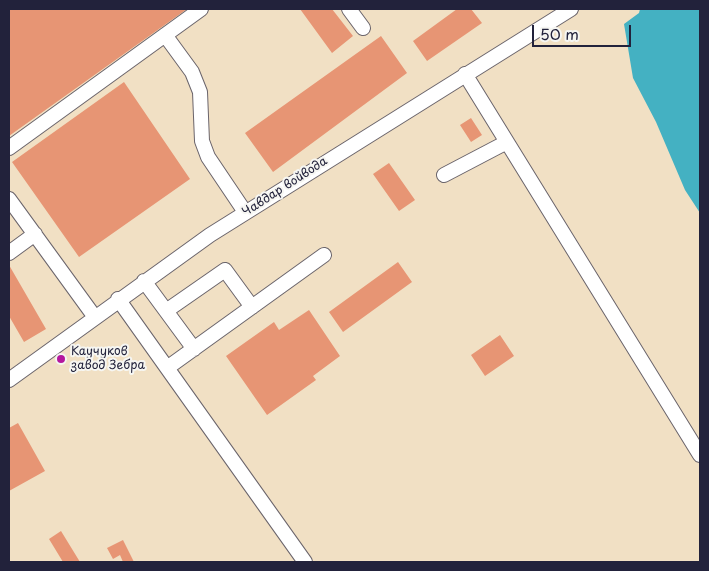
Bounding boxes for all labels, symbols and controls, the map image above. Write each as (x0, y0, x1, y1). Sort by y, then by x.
scale bar (534, 15, 633, 47)
text: 50 m (540, 22, 579, 45)
street label: Чавдар войвода (240, 154, 330, 220)
place label: Каучуков завод Зебра (71, 345, 145, 373)
marker: Каучуков завод Зебра (55, 353, 67, 365)

